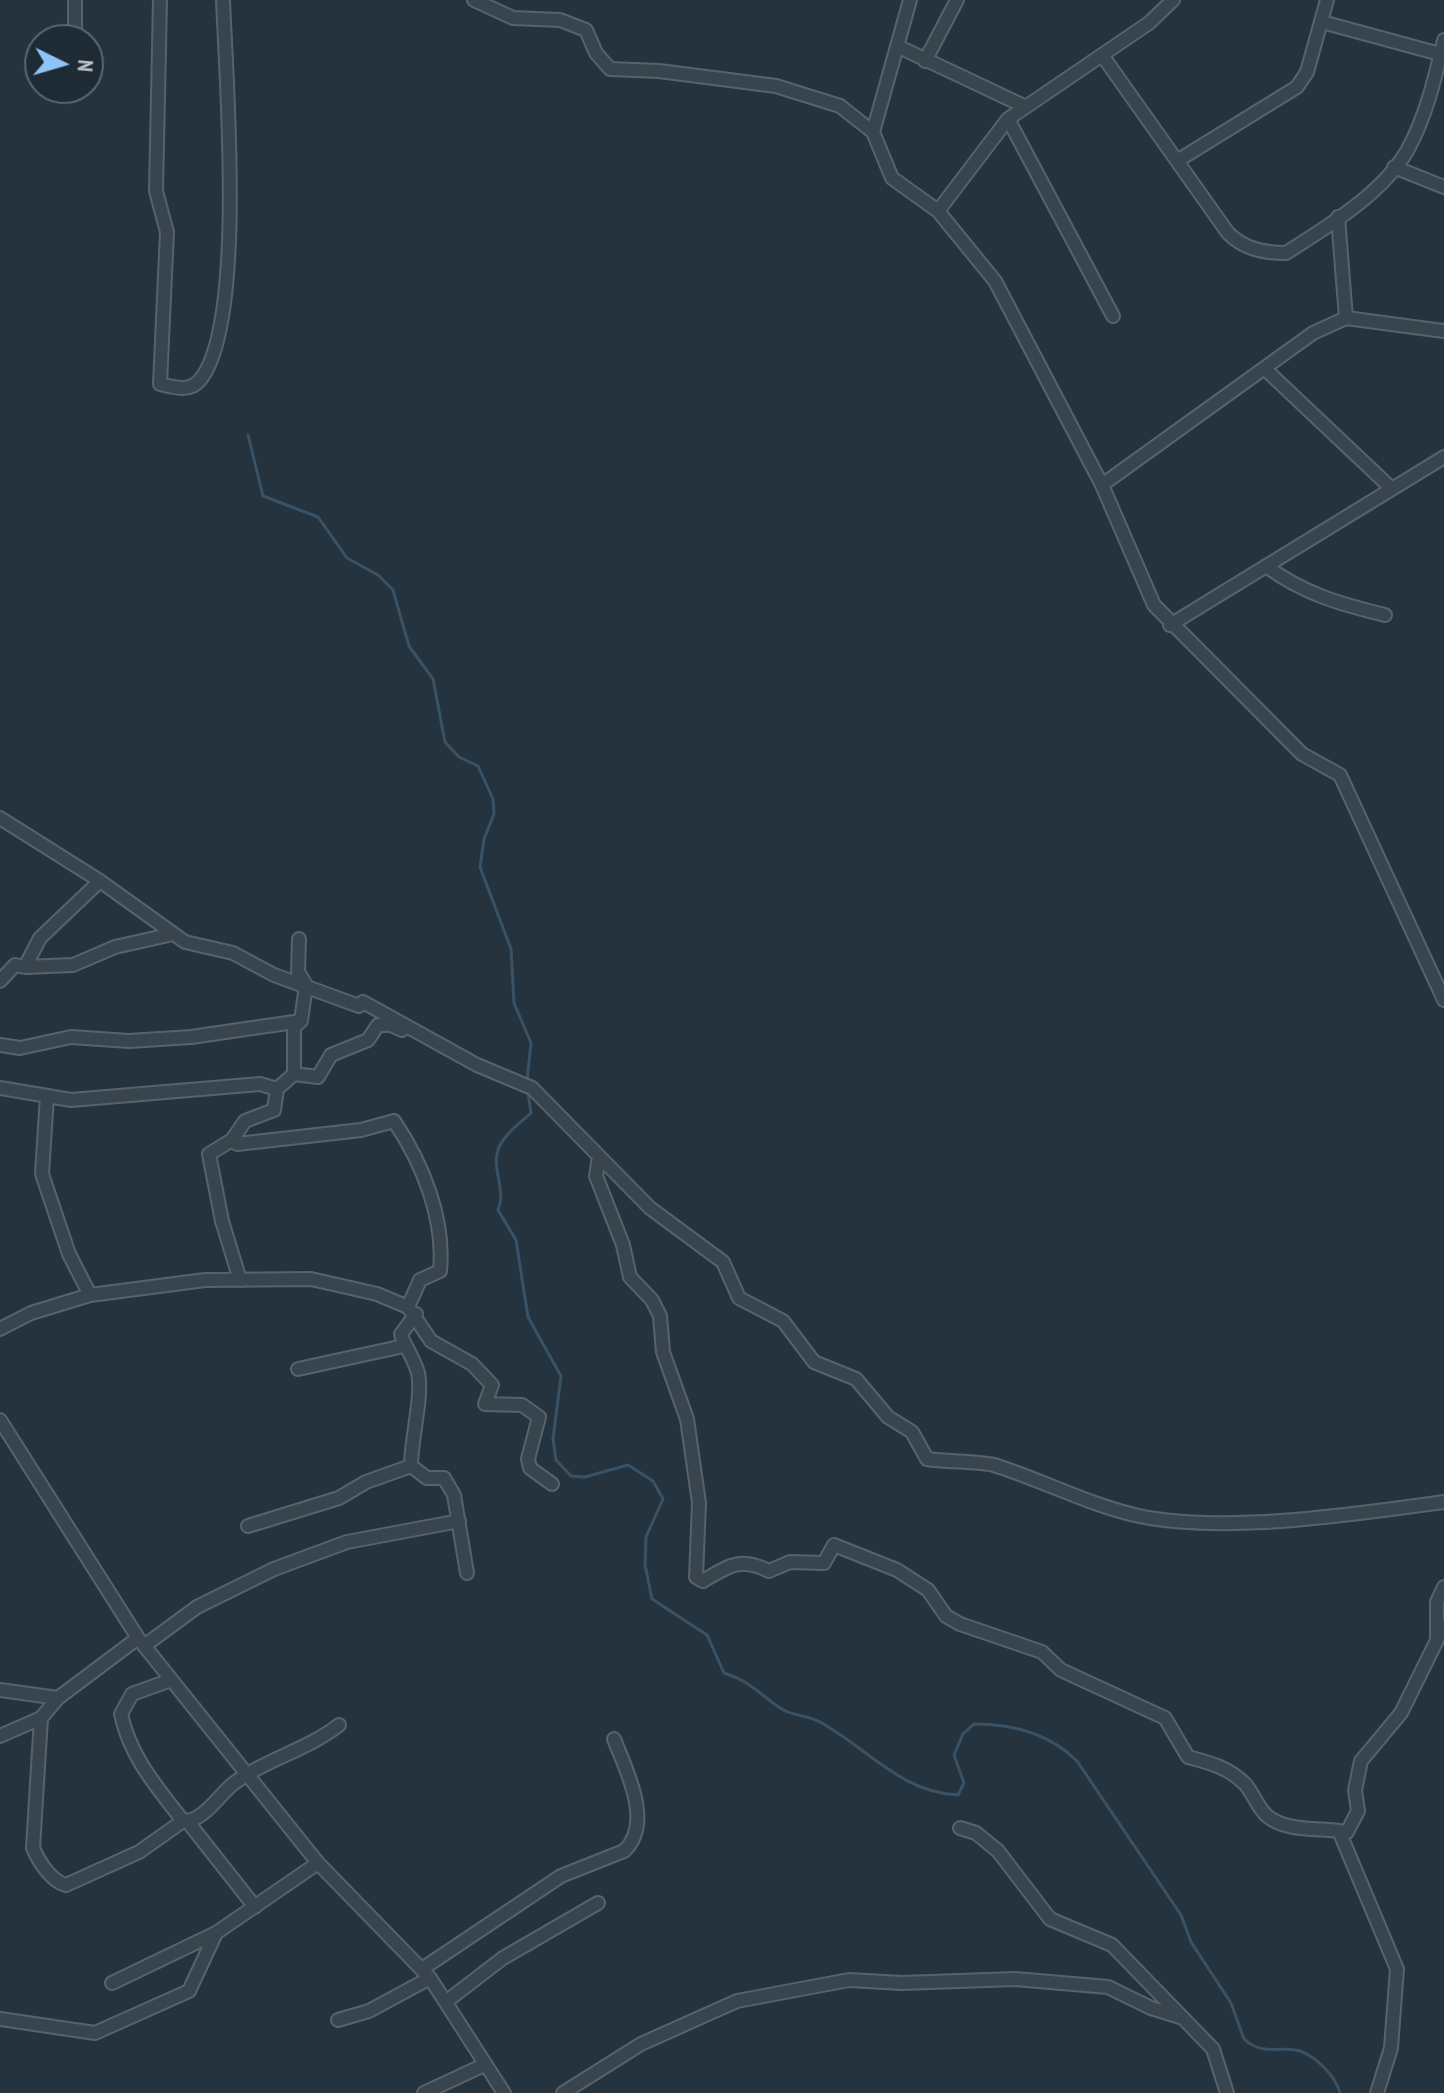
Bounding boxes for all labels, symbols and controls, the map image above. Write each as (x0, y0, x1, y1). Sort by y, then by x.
north arrow (24, 24, 104, 104)
text: N (71, 59, 100, 73)

